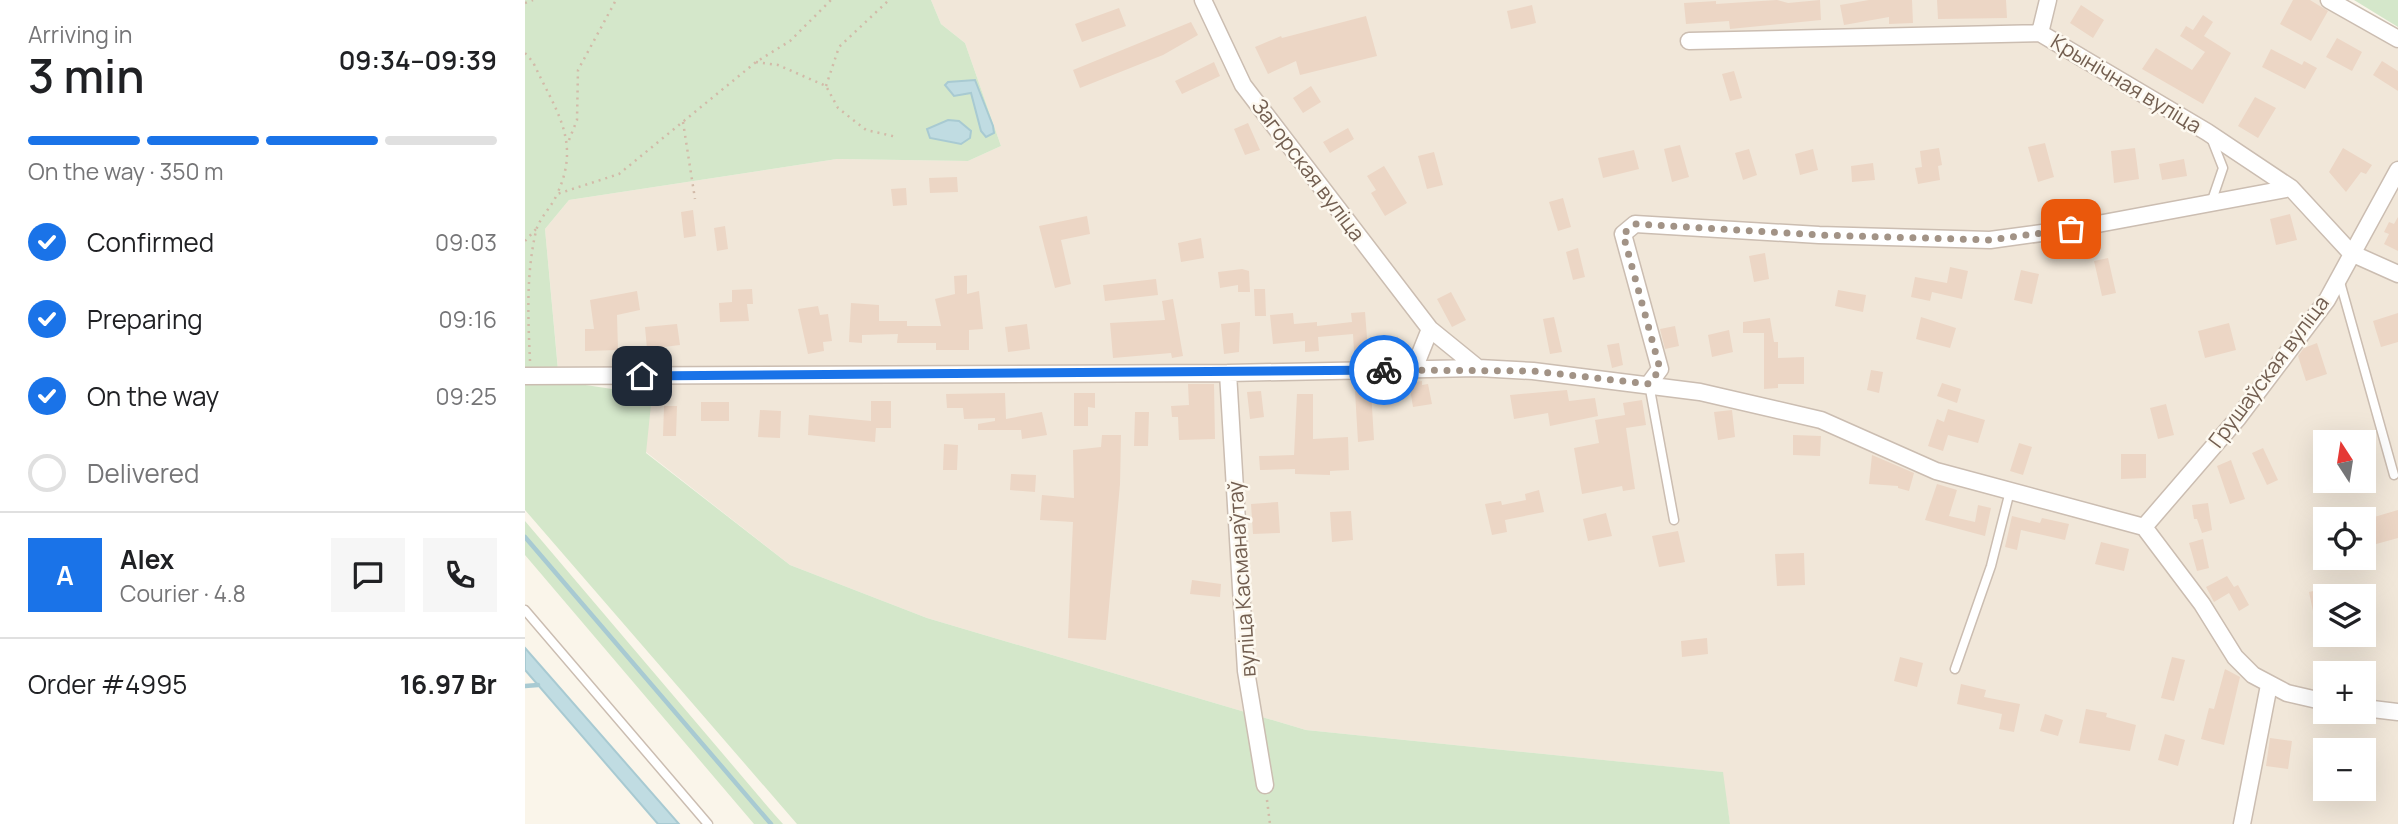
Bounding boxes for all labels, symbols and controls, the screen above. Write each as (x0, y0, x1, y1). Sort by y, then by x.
text: Arriving in (28, 18, 133, 50)
street label: Крынічная вуліца (2046, 27, 2207, 139)
text: 09:34–09:39 (339, 42, 497, 78)
text: 3 min (28, 44, 145, 107)
street label: Загорская вуліца (1246, 92, 1372, 246)
text: On the way · 350 m (28, 155, 224, 187)
pin (2041, 199, 2101, 259)
icon: bag (2052, 210, 2090, 248)
icon: check (28, 223, 66, 261)
text: Confirmed (87, 224, 214, 260)
text: 09:03 (435, 226, 497, 258)
street label: Грушаўская вуліца (2202, 290, 2335, 453)
icon: check (28, 300, 66, 338)
text: Preparing (87, 301, 203, 337)
text: 09:16 (439, 303, 497, 335)
courier (1349, 335, 1419, 405)
pin (612, 346, 672, 406)
icon: bike (1365, 351, 1403, 389)
icon: home (623, 357, 661, 395)
icon: check (28, 377, 66, 415)
text: On the way (87, 378, 219, 414)
text: 09:25 (435, 380, 497, 412)
north arrow (2313, 430, 2377, 494)
map controls (2313, 430, 2376, 801)
text: Delivered (87, 455, 199, 491)
street label: вуліца Касманаўтаў (1220, 480, 1262, 678)
button: locate (2313, 507, 2376, 570)
button: chat (331, 538, 405, 612)
button: phone (423, 538, 497, 612)
text: Alex (120, 541, 174, 577)
text: A (56, 557, 74, 593)
text: Courier · 4.8 (120, 577, 246, 609)
button: layers (2313, 584, 2376, 647)
button: + (2313, 661, 2376, 724)
text: Order #4995 (28, 666, 187, 702)
text: 16.97 Br (400, 666, 497, 702)
button: − (2313, 738, 2376, 801)

